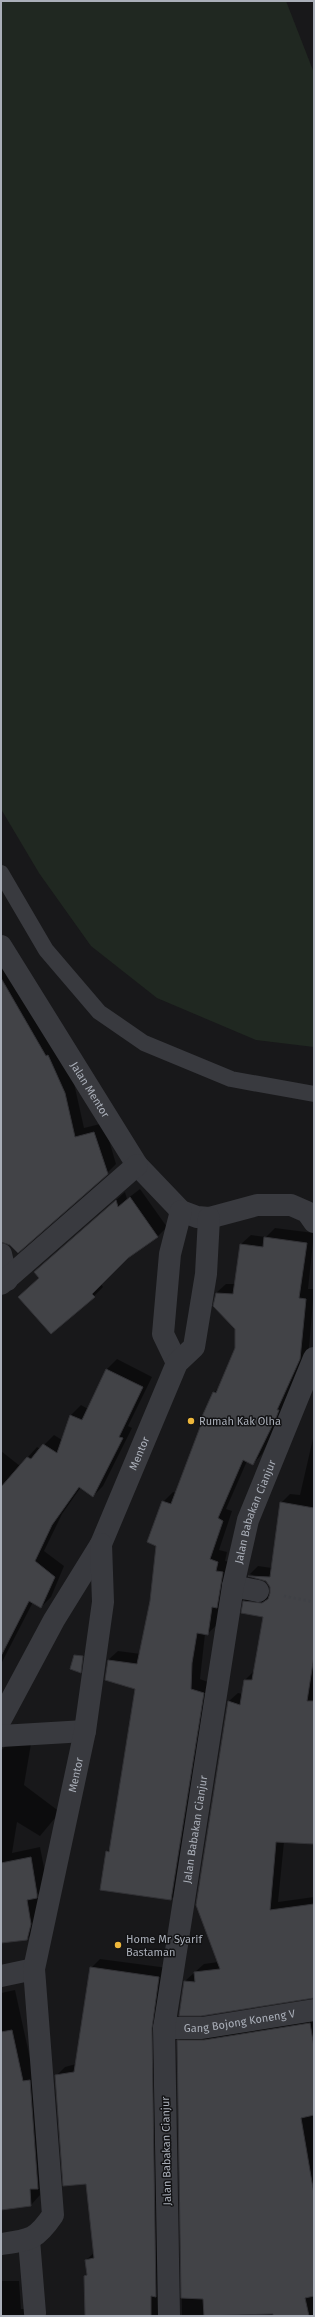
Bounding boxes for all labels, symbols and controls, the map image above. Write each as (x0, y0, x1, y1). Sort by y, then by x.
street label: Jalan Mentor (68, 1060, 112, 1121)
place label: Rumah Kak Olha (199, 1415, 281, 1428)
marker: Rumah Kak Olha (186, 1416, 196, 1426)
street label: Mentor (127, 1434, 153, 1472)
street label: Jalan Babakan Cianjur (232, 1457, 279, 1565)
street label: Mentor (66, 1755, 86, 1794)
street label: Jalan Babakan Cianjur (181, 1774, 210, 1884)
place label: Home Mr Syarif Bastaman (126, 1933, 203, 1959)
marker: Home Mr Syarif Bastaman (113, 1940, 123, 1950)
street label: Gang Bojong Koneng V (184, 2007, 297, 2035)
street label: Jalan Babakan Cianjur (159, 2096, 174, 2206)

